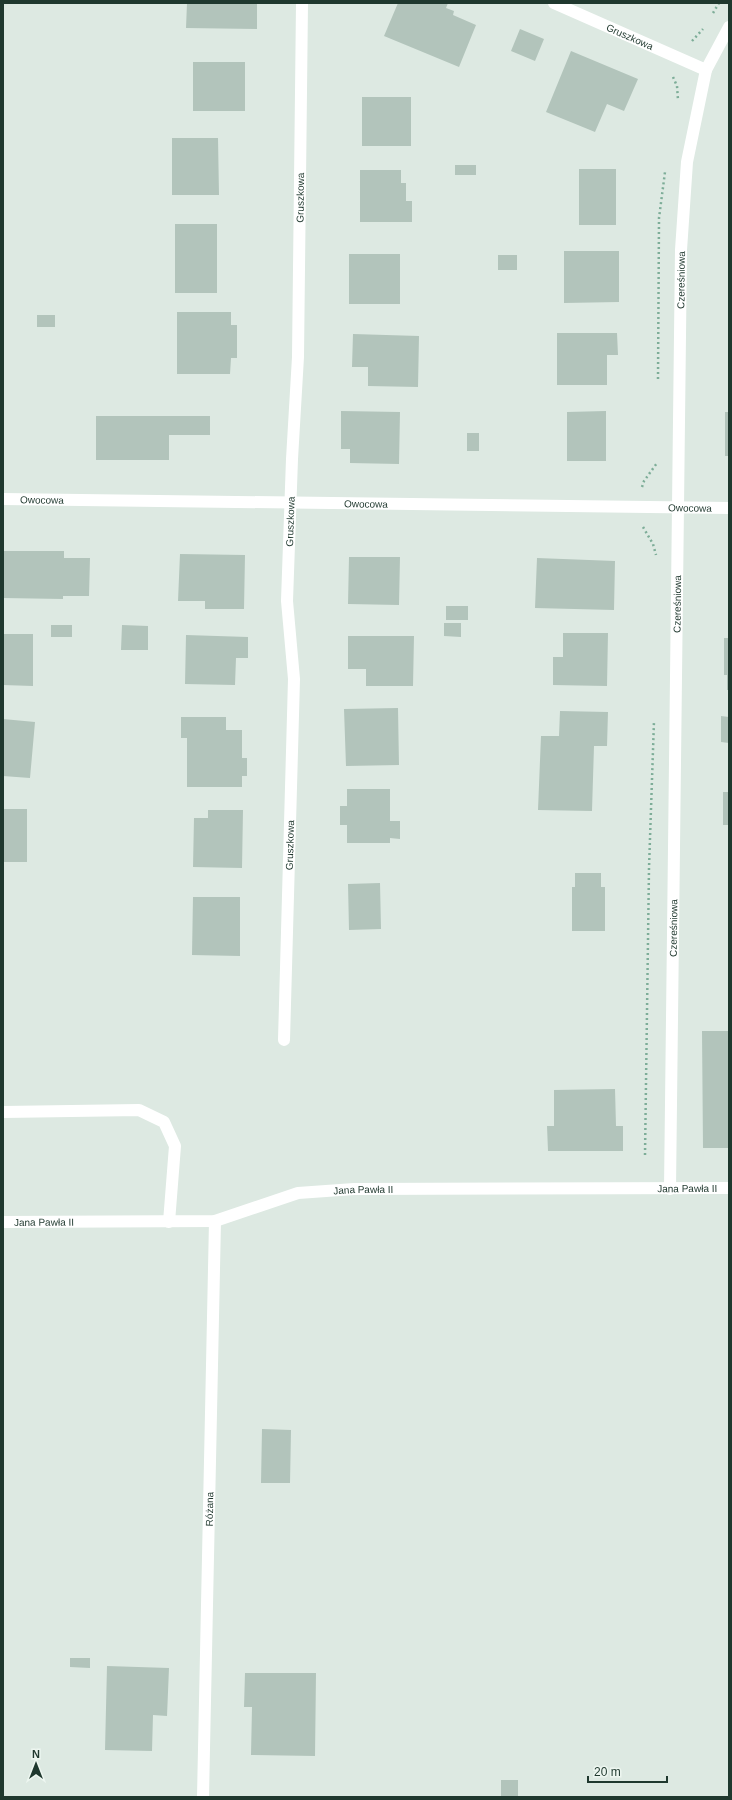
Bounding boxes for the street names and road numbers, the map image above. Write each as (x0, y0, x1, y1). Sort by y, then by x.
street label: Gruszkowa (605, 22, 655, 52)
street label: Gruszkowa (295, 172, 306, 223)
street label: Czereśniowa (675, 251, 687, 309)
street label: Owocowa (20, 494, 64, 506)
street label: Gruszkowa (284, 496, 297, 547)
street label: Owocowa (344, 498, 388, 510)
street label: Owocowa (668, 502, 712, 514)
street label: Czereśniowa (672, 575, 683, 633)
street label: Gruszkowa (284, 819, 296, 870)
street label: Czereśniowa (668, 899, 679, 957)
street label: Jana Pawła II (657, 1183, 717, 1194)
street label: Jana Pawła II (333, 1184, 393, 1196)
street label: Jana Pawła II (14, 1217, 74, 1228)
street label: Różana (204, 1491, 215, 1526)

